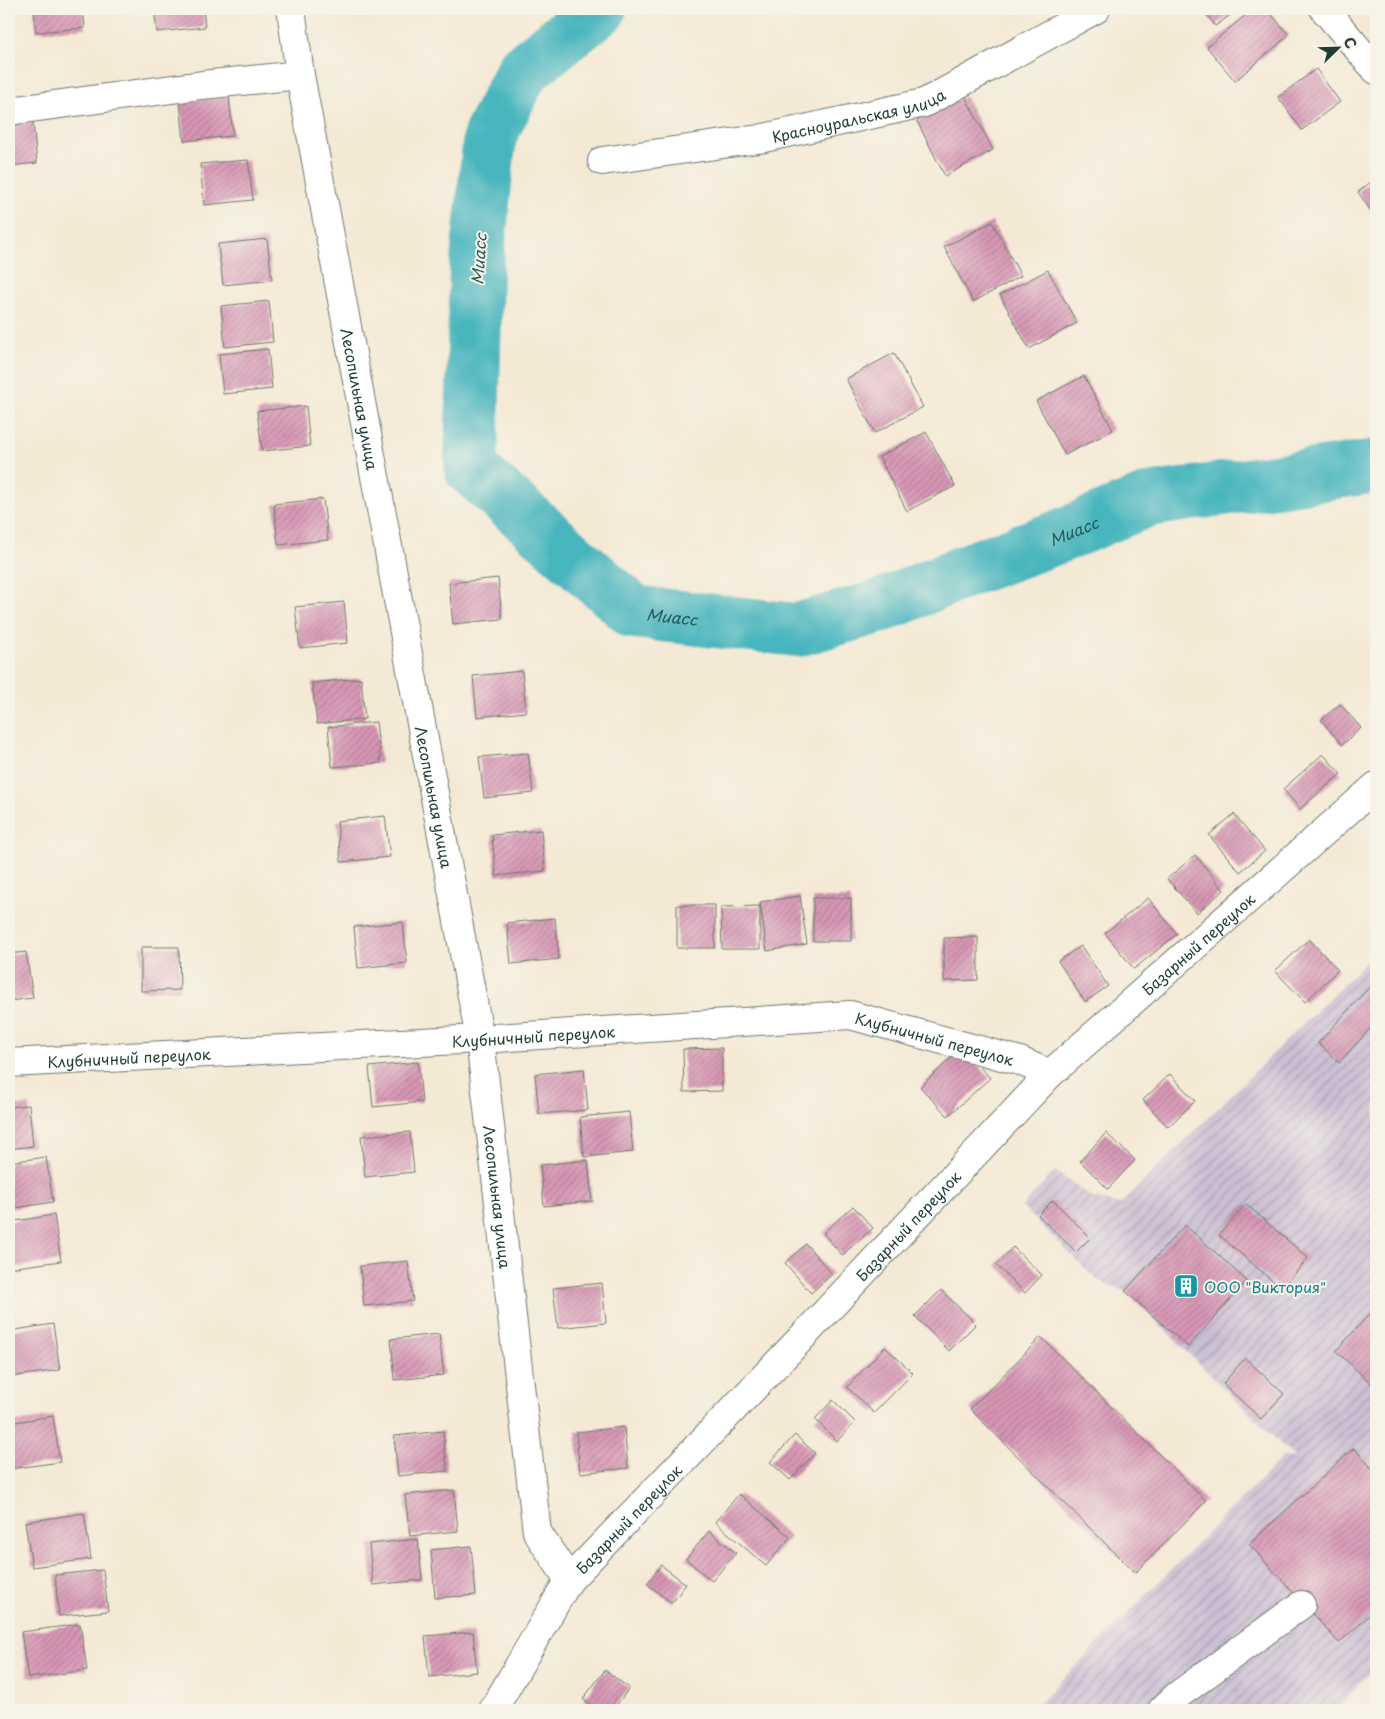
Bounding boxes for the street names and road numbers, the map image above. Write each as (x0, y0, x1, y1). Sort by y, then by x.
street label: Красноуральская улица (770, 82, 950, 147)
street label: Лесопильная улица (336, 326, 385, 472)
street label: Лесопильная улица (410, 724, 459, 870)
street label: Базарный переулок (1136, 887, 1260, 1000)
street label: Клубничный переулок (853, 1005, 1017, 1070)
street label: Клубничный переулок (451, 1019, 616, 1052)
street label: Клубничный переулок (47, 1041, 211, 1073)
street label: Лесопильная улица (479, 1124, 518, 1270)
street label: Базарный переулок (850, 1165, 965, 1286)
street label: Базарный переулок (570, 1458, 687, 1578)

